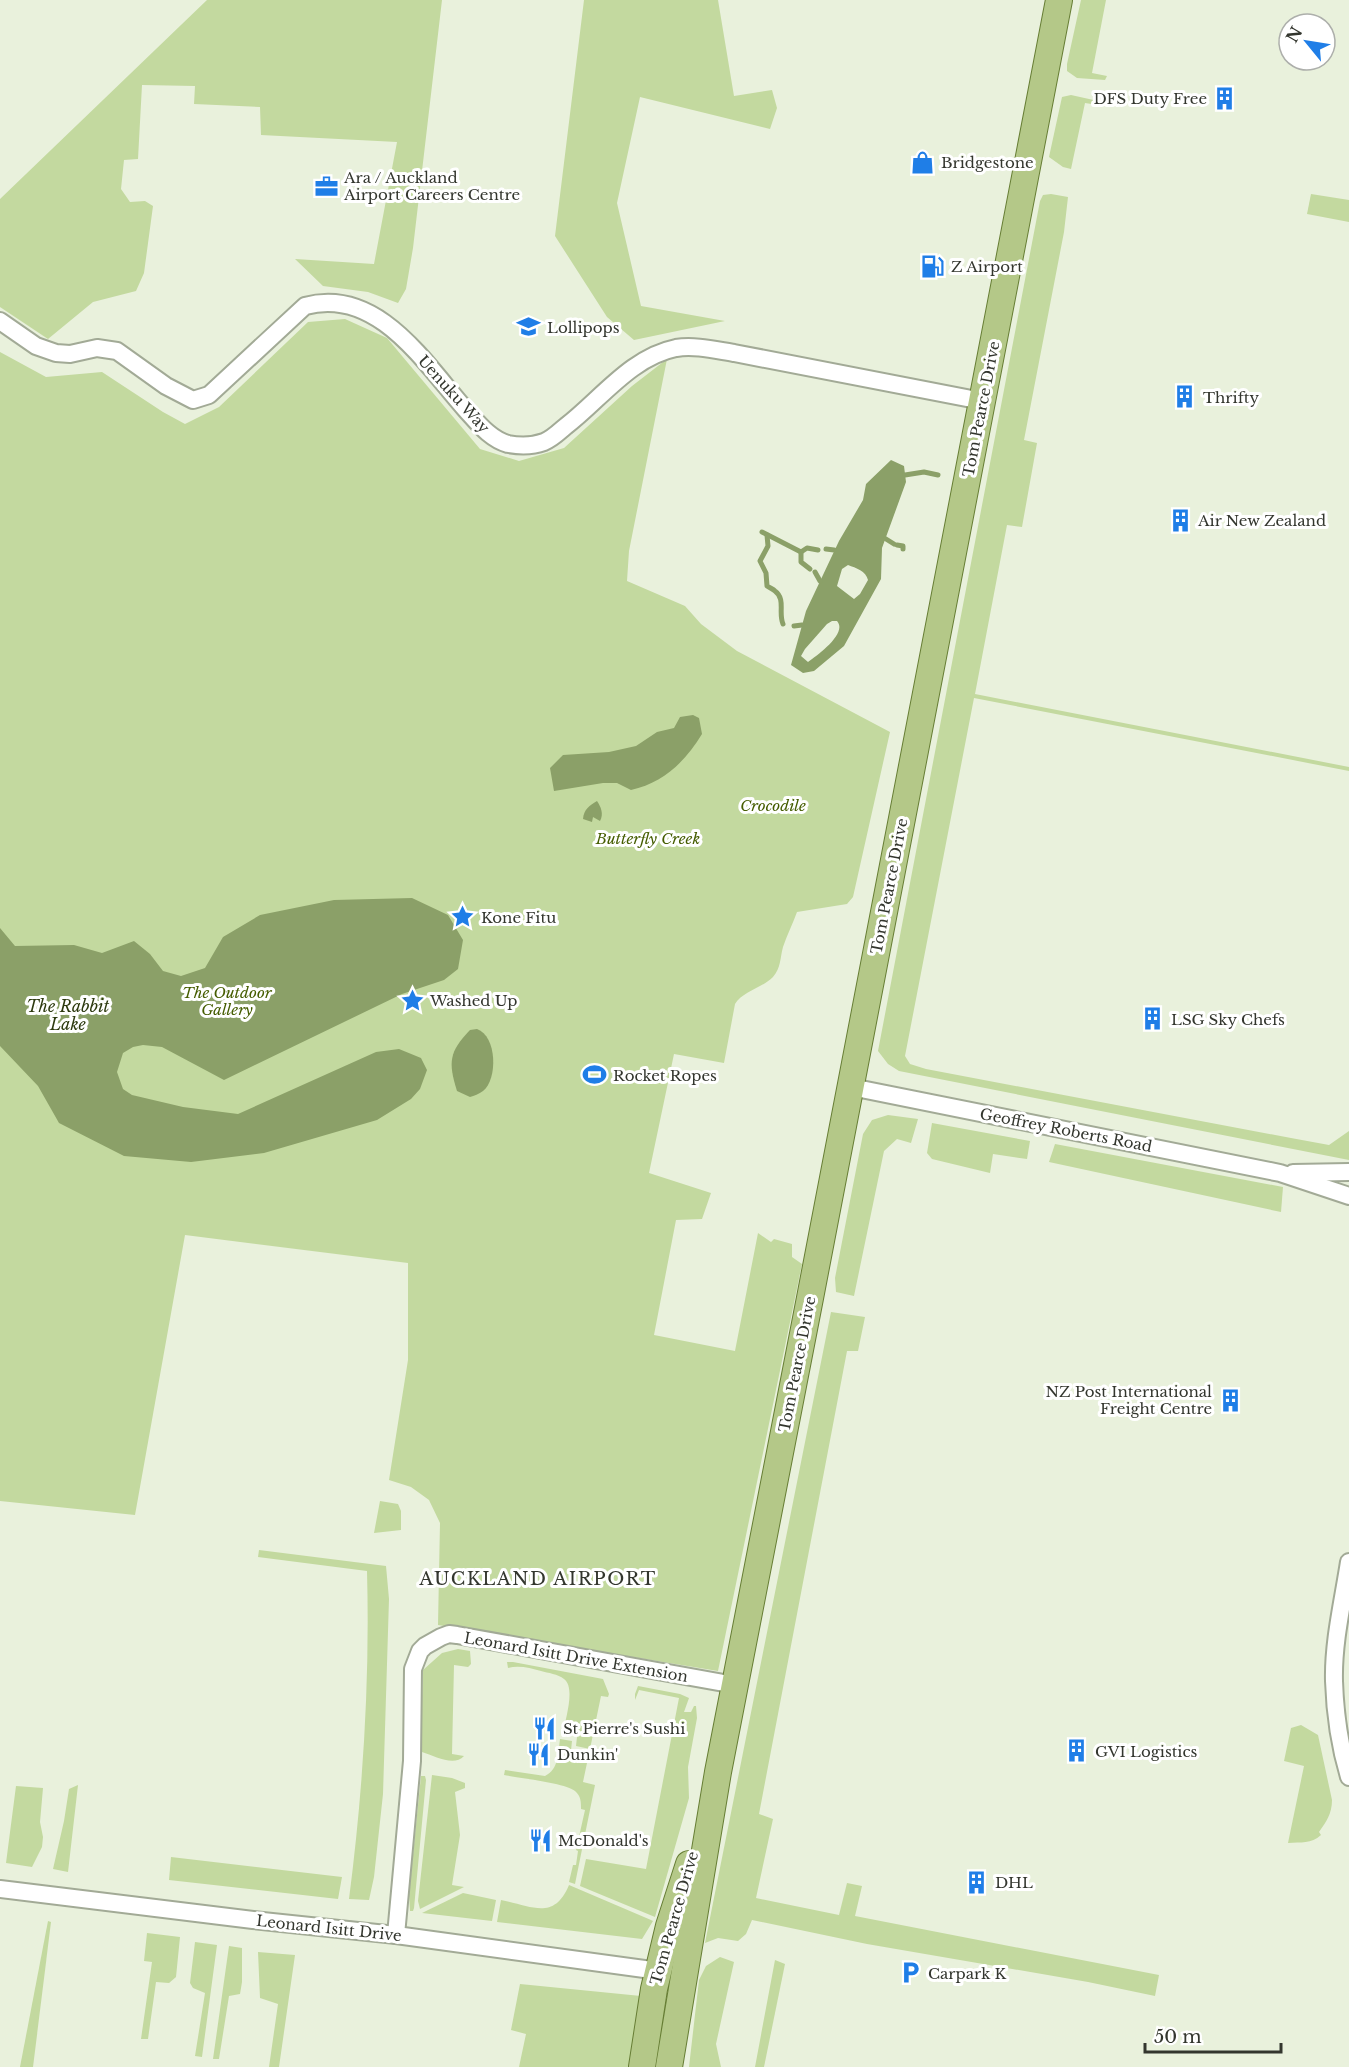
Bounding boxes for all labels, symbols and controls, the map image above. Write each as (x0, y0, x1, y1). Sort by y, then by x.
north arrow (1277, 12, 1337, 72)
text: N (1282, 23, 1306, 46)
building icon: DFS Duty Free (1212, 85, 1238, 111)
place label: DFS Duty Free (1093, 89, 1207, 108)
shop icon: Bridgestone (910, 149, 936, 175)
place label: Bridgestone (941, 153, 1034, 172)
place label: Ara / Auckland Airport Careers Centre (343, 168, 520, 204)
office icon: Ara / Auckland Airport Careers Centre (313, 173, 339, 199)
fuel station icon: Z Airport (920, 253, 946, 279)
place label: Z Airport (951, 257, 1023, 276)
school or university icon: Lollipops (516, 314, 542, 340)
place label: Lollipops (547, 318, 620, 337)
street label: Tom Pearce Drive (958, 339, 1004, 479)
street label: Uenuku Way (414, 351, 494, 437)
building icon: Thrifty (1172, 384, 1198, 410)
place label: Thrifty (1203, 388, 1259, 407)
building icon: Air New Zealand (1167, 507, 1193, 533)
place label: Air New Zealand (1197, 511, 1326, 530)
park label: Crocodile (740, 796, 806, 815)
street label: Tom Pearce Drive (866, 816, 912, 956)
park label: Butterfly Creek (595, 829, 700, 848)
place icon: Kone Fitu (450, 904, 476, 930)
place label: Kone Fitu (481, 908, 556, 927)
park label: The Outdoor Gallery (182, 983, 273, 1019)
place icon: Washed Up (399, 987, 425, 1013)
place label: Washed Up (429, 991, 517, 1010)
water label: The Rabbit Lake (27, 996, 110, 1034)
building icon: LSG Sky Chefs (1140, 1006, 1166, 1032)
place label: LSG Sky Chefs (1171, 1010, 1285, 1029)
sports icon: Rocket Ropes (582, 1062, 608, 1088)
place label: Rocket Ropes (613, 1066, 717, 1085)
street label: Geoffrey Roberts Road (978, 1104, 1154, 1156)
street label: Tom Pearce Drive (774, 1294, 820, 1434)
place label: NZ Post International Freight Centre (1045, 1382, 1212, 1418)
building icon: NZ Post International Freight Centre (1217, 1387, 1243, 1413)
district label: AUCKLAND AIRPORT (418, 1568, 657, 1590)
street label: Leonard Isitt Drive Extension (463, 1628, 689, 1686)
restaurant icon: St Pierre's Sushi (532, 1715, 558, 1741)
place label: St Pierre's Sushi (563, 1719, 685, 1738)
building icon: GVI Logistics (1064, 1738, 1090, 1764)
restaurant icon: Dunkin' (526, 1741, 552, 1767)
place label: GVI Logistics (1095, 1742, 1198, 1761)
place label: Dunkin' (557, 1745, 618, 1764)
restaurant icon: McDonald's (527, 1827, 553, 1853)
place label: McDonald's (558, 1831, 649, 1850)
street label: Tom Pearce Drive (646, 1849, 702, 1987)
building icon: DHL (964, 1869, 990, 1895)
place label: DHL (995, 1873, 1033, 1892)
street label: Leonard Isitt Drive (255, 1911, 403, 1945)
parking icon: Carpark K (897, 1960, 923, 1986)
place label: Carpark K (928, 1964, 1006, 1983)
scale bar (1145, 2016, 1282, 2054)
text: 50 m (1154, 2026, 1202, 2048)

